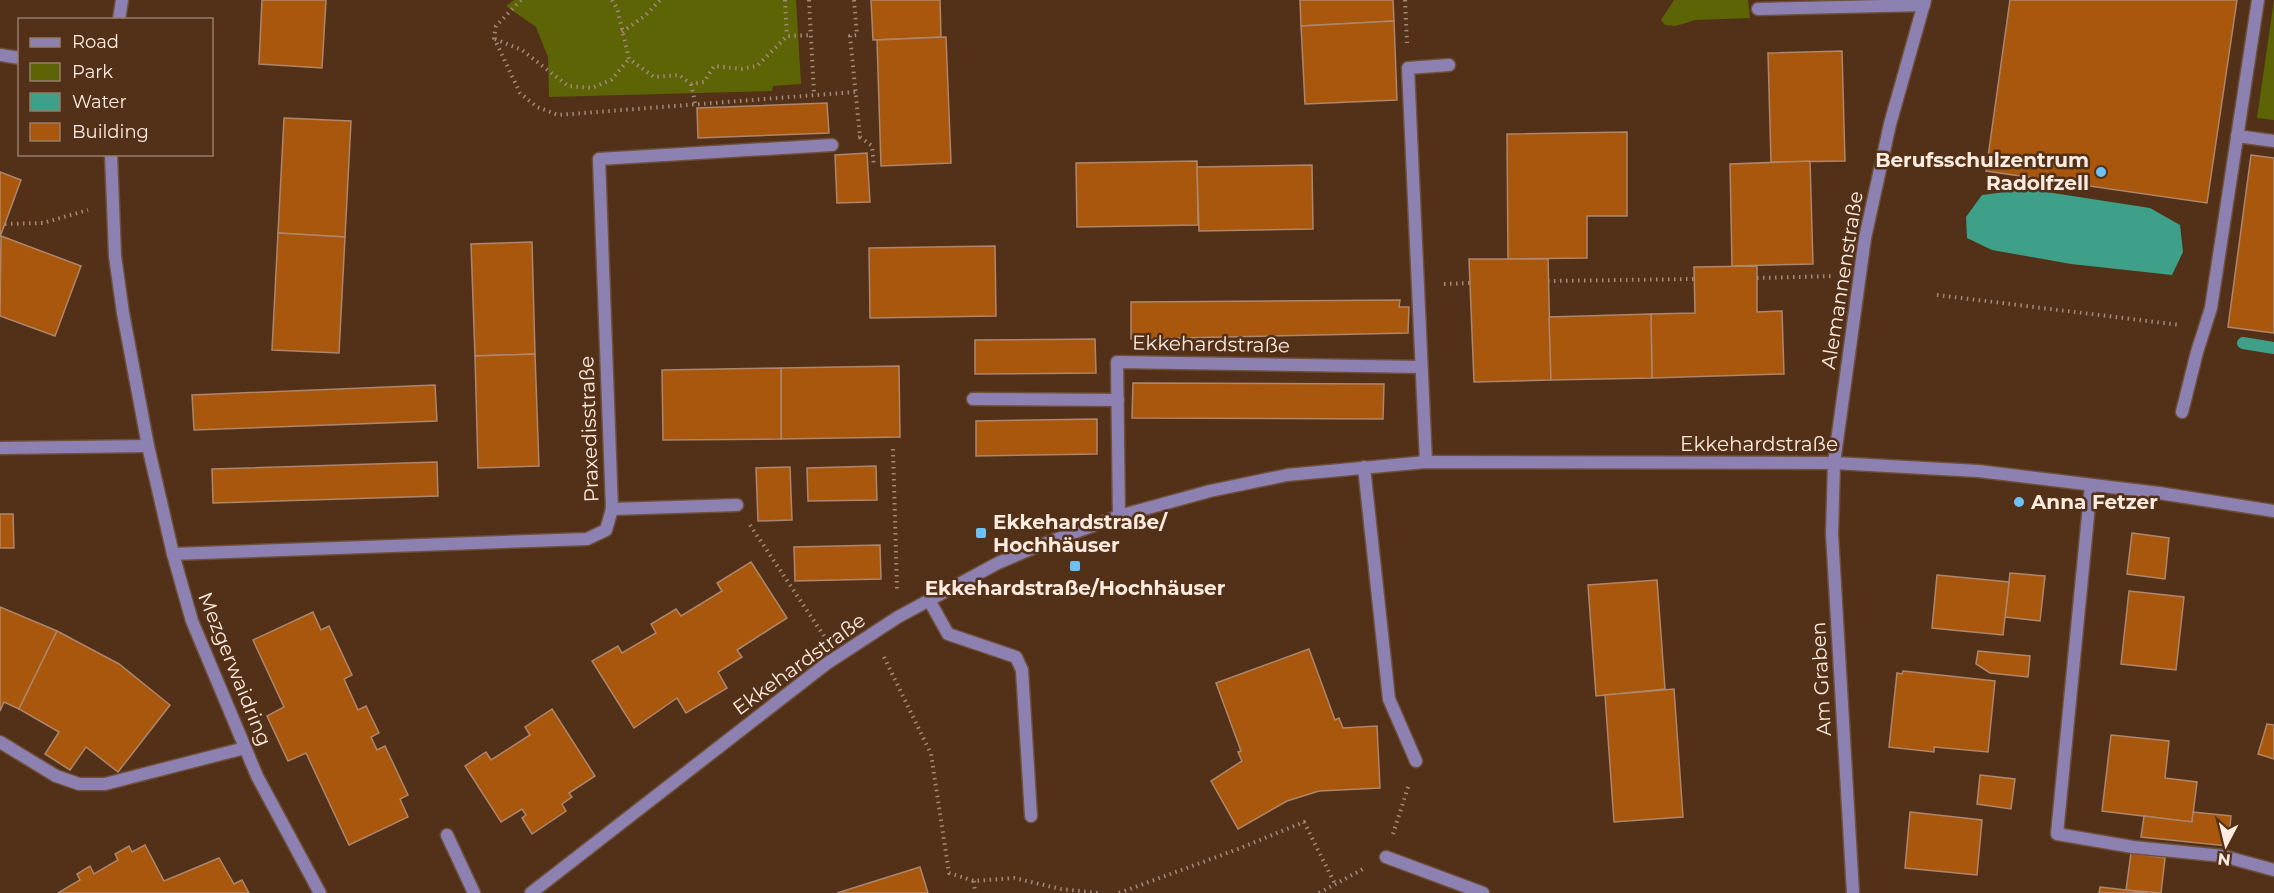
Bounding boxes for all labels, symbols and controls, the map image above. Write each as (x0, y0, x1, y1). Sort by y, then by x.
legend (18, 18, 213, 156)
text: Road (72, 31, 119, 53)
text: Park (72, 61, 113, 83)
text: Water (72, 91, 127, 113)
text: Building (72, 121, 149, 143)
place label: Berufsschulzentrum Radolfzell (1875, 148, 2089, 195)
marker: Berufsschulzentrum Radolfzell (2094, 165, 2108, 179)
street label: Alemannenstraße (1816, 189, 1868, 371)
street label: Ekkehardstraße (1132, 331, 1290, 357)
street label: Praxedisstraße (574, 355, 604, 503)
street label: Ekkehardstraße (1680, 432, 1838, 456)
place label: Anna Fetzer (2030, 490, 2158, 514)
marker: Anna Fetzer (2012, 495, 2026, 509)
place label: Ekkehardstraße/ Hochhäuser (993, 510, 1168, 557)
marker: Ekkehardstraße/ Hochhäuser (974, 526, 988, 540)
marker: Ekkehardstraße/Hochhäuser (1068, 559, 1082, 573)
place label: Ekkehardstraße/Hochhäuser (925, 576, 1226, 600)
street label: Mezgerwaidring (193, 589, 277, 749)
street label: Ekkehardstraße (728, 608, 870, 720)
street label: Am Graben (1806, 621, 1836, 737)
north arrow (2196, 815, 2256, 875)
text: N (2217, 849, 2232, 870)

